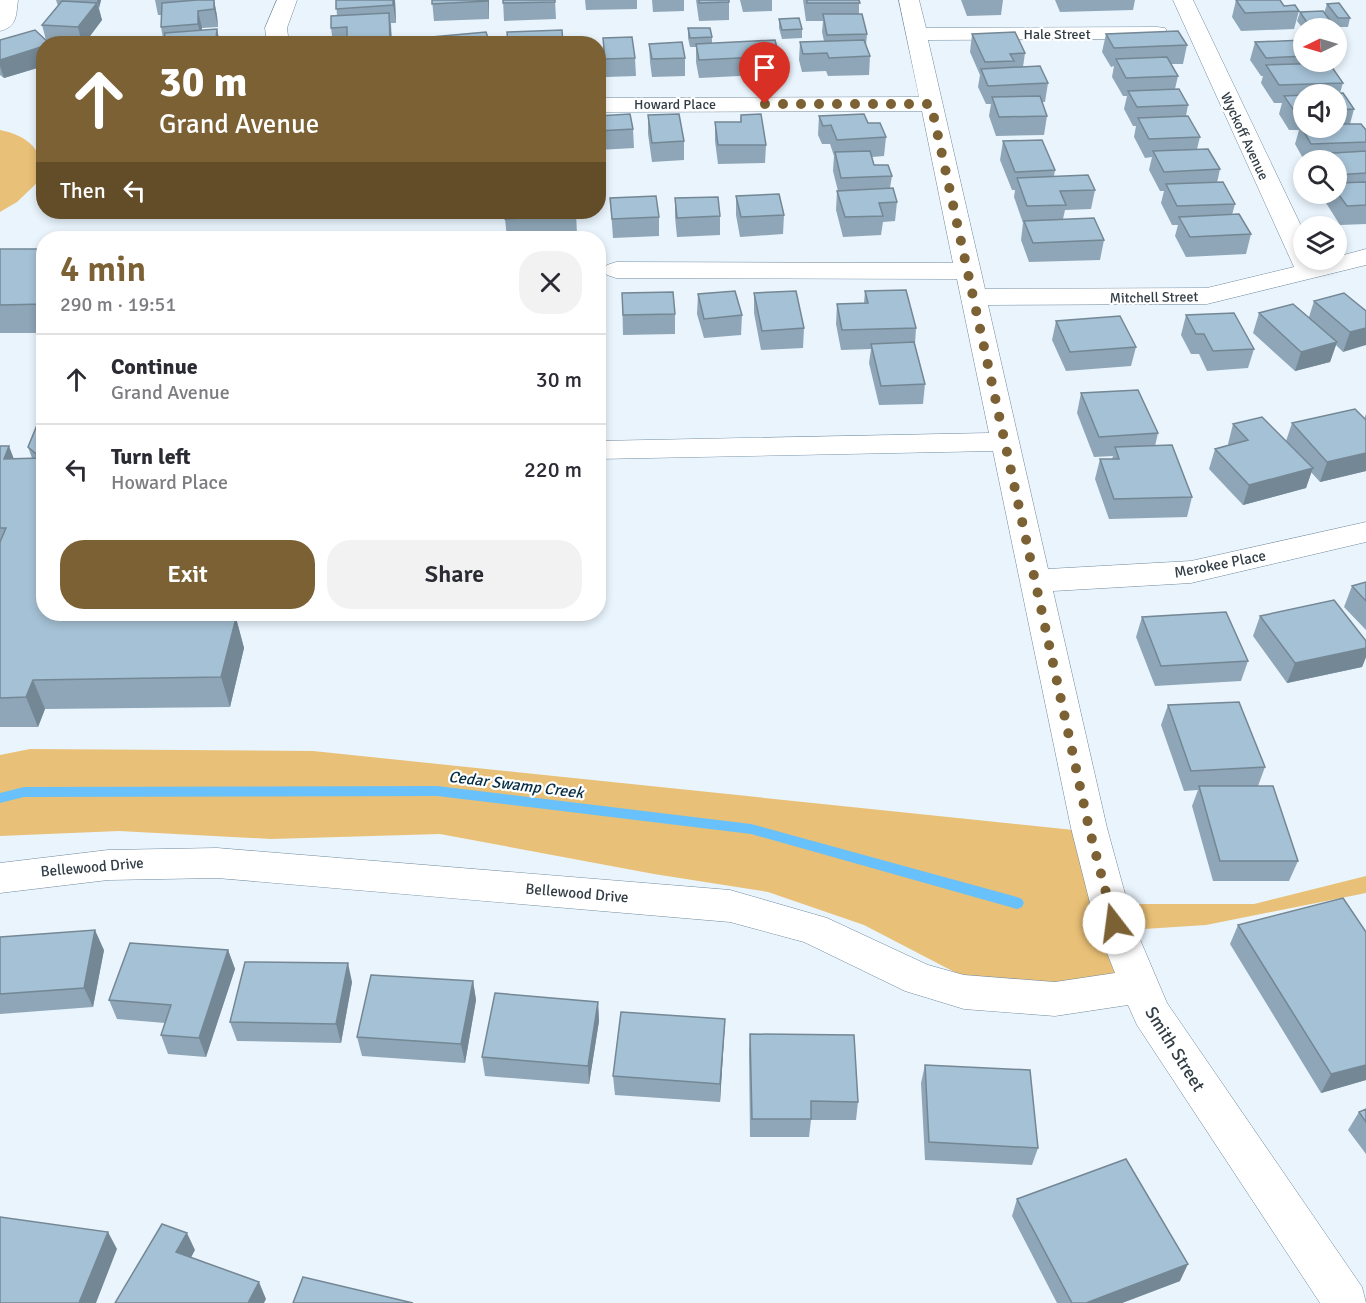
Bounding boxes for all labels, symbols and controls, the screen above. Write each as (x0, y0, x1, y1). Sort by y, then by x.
north arrow (1293, 18, 1347, 72)
map controls (1293, 18, 1347, 270)
street label: Hale Street (1023, 26, 1091, 43)
pin (739, 42, 790, 104)
icon: arrive (748, 51, 781, 84)
text: 30 m (159, 57, 248, 108)
icon: ahead (60, 60, 138, 138)
button: sound (1293, 84, 1347, 138)
street label: Wyckoff Avenue (1217, 90, 1272, 183)
street label: Howard Place (634, 96, 716, 113)
text: Grand Avenue (159, 108, 319, 141)
button: search (1293, 150, 1347, 204)
icon: left (118, 174, 151, 207)
text: Then (60, 177, 106, 204)
button: layers (1293, 216, 1347, 270)
text: 4 min (60, 247, 146, 292)
button: close (519, 251, 582, 314)
street label: Mitchell Street (1110, 288, 1199, 307)
text: 290 m · 19:51 (60, 292, 176, 317)
text: Continue (111, 353, 198, 380)
icon: ahead (60, 363, 93, 396)
text: 30 m (536, 366, 582, 393)
text: Grand Avenue (111, 380, 230, 405)
text: Turn left (111, 443, 191, 470)
icon: left (60, 453, 93, 486)
text: 220 m (524, 456, 582, 483)
text: Howard Place (111, 470, 228, 495)
button: Exit (60, 540, 315, 609)
button: Share (327, 540, 582, 609)
street label: Merokee Place (1173, 546, 1267, 582)
water label: Cedar Swamp Creek (447, 767, 586, 803)
street label: Bellewood Drive (40, 854, 144, 880)
street label: Bellewood Drive (525, 880, 629, 906)
position arrow (1082, 891, 1146, 955)
street label: Smith Street (1140, 1002, 1210, 1096)

